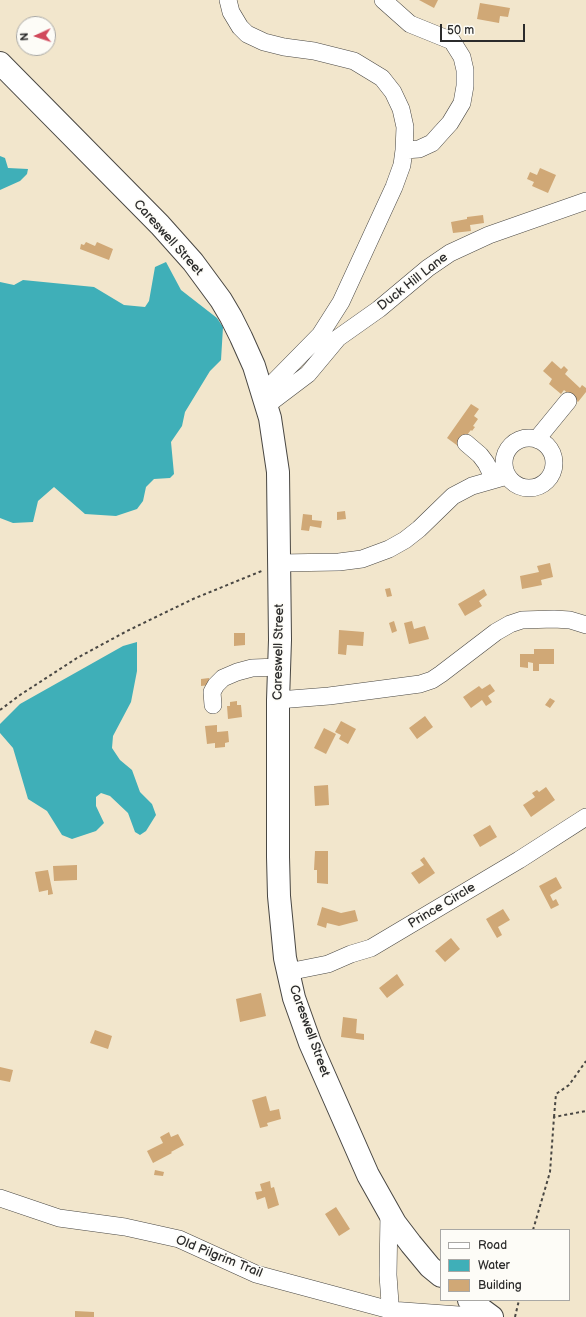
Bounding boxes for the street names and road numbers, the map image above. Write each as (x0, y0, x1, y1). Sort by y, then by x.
street label: Careswell Street (130, 197, 206, 279)
street label: Duck Hill Lane (375, 250, 451, 314)
street label: Careswell Street (270, 604, 288, 700)
street label: Prince Circle (406, 880, 478, 932)
street label: Careswell Street (285, 983, 333, 1079)
street label: Old Pilgrim Trail (173, 1233, 265, 1281)

